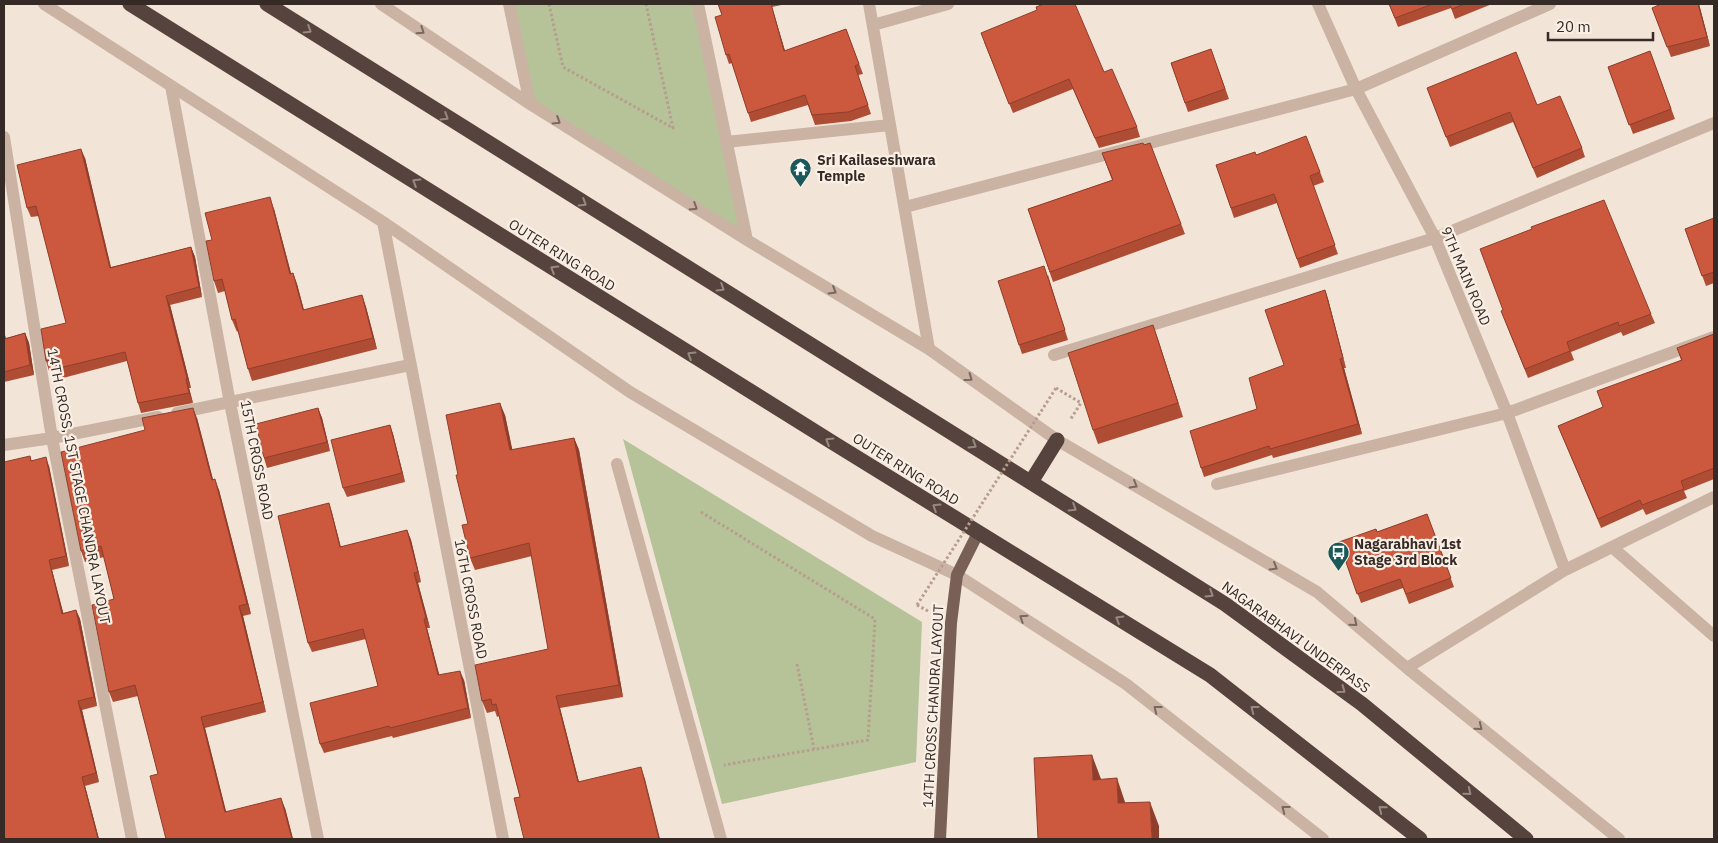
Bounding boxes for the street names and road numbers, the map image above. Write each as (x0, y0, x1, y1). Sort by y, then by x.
street label: OUTER RING ROAD (505, 215, 619, 295)
street label: 9TH MAIN ROAD (1437, 224, 1495, 328)
street label: 14TH CROSS, 1ST STAGE CHANDRA LAYOUT (43, 347, 115, 625)
street label: 15TH CROSS ROAD (237, 399, 277, 521)
street label: OUTER RING ROAD (849, 429, 963, 509)
street label: 16TH CROSS ROAD (451, 538, 491, 660)
street label: NAGARABHAVI UNDERPASS (1218, 577, 1374, 697)
street label: 14TH CROSS CHANDRA LAYOUT (919, 604, 947, 808)

